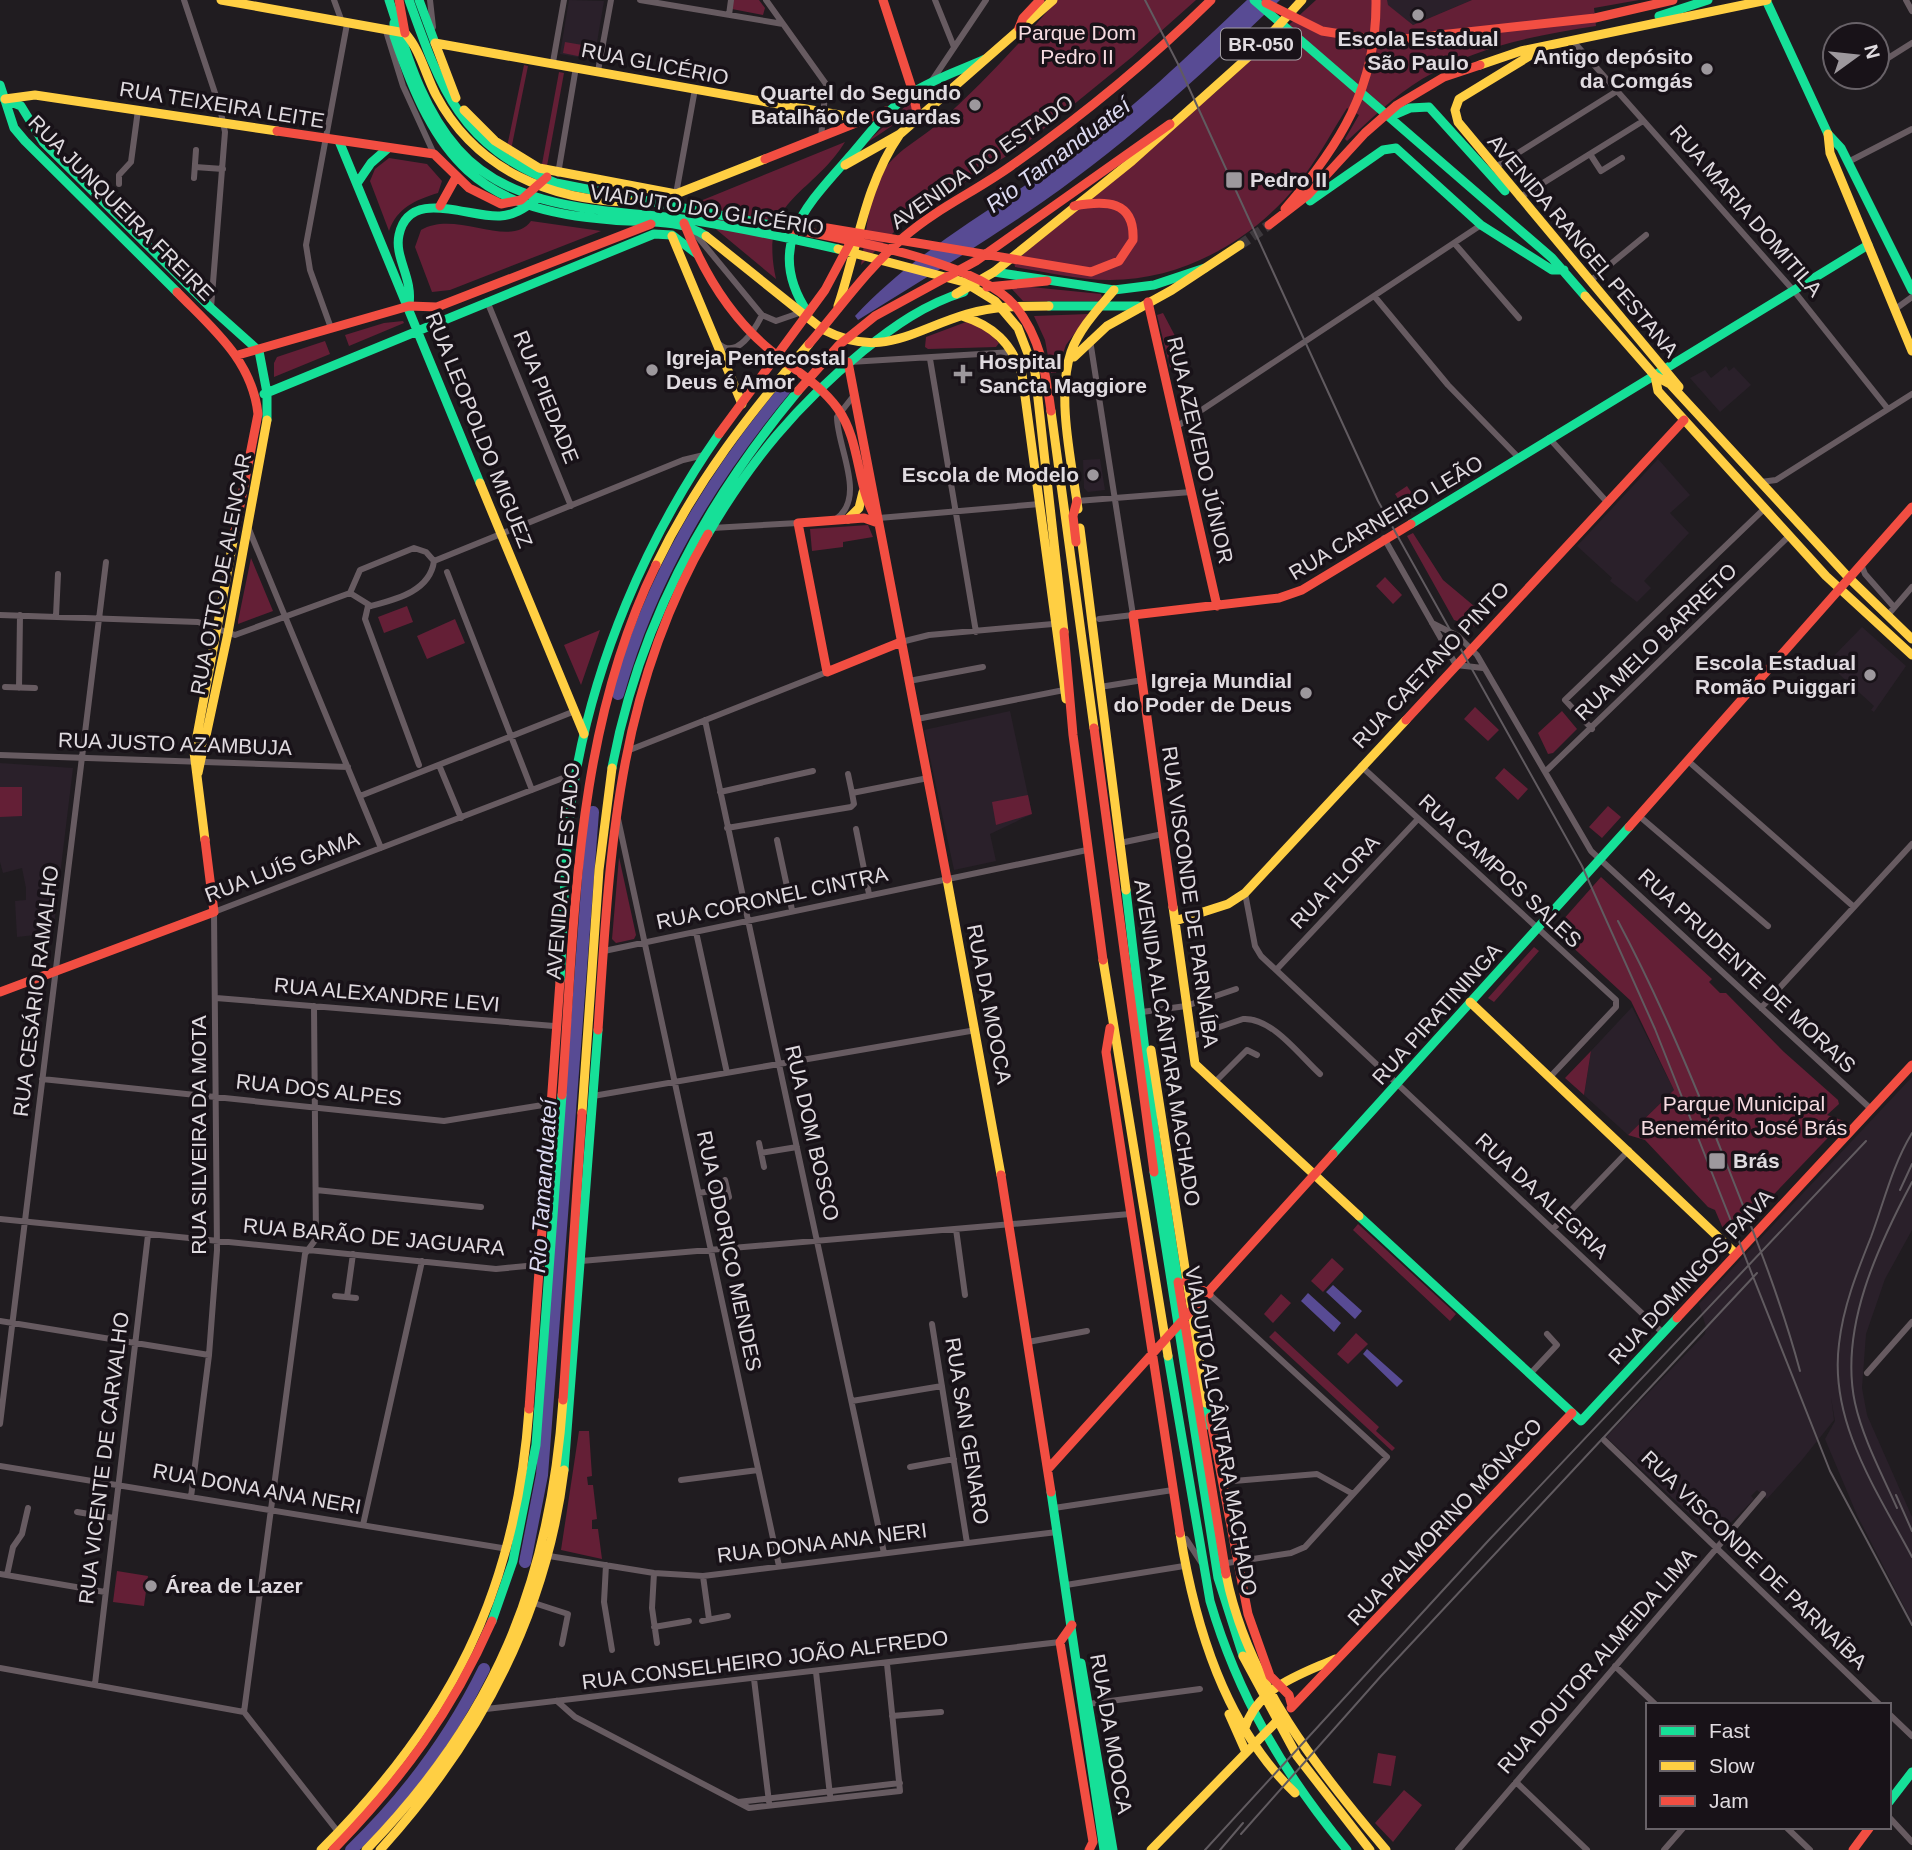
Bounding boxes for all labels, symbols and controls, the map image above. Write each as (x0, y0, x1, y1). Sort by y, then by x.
marker: Escola Estadual São Paulo (1410, 7, 1426, 23)
park label: Parque Dom Pedro II (1018, 21, 1136, 68)
north arrow (1821, 21, 1891, 91)
place label: Escola Estadual São Paulo (1337, 27, 1499, 74)
road number: BR-050 (1221, 28, 1301, 60)
street label: RUA GLICÉRIO (580, 38, 731, 89)
text: N (1860, 42, 1884, 61)
place label: Antigo depósito da Comgás (1533, 45, 1693, 92)
marker: Antigo depósito da Comgás (1699, 61, 1715, 77)
street label: RUA TEIXEIRA LEITE (118, 77, 326, 132)
place label: Quartel do Segundo Batalhão de Guardas (751, 81, 961, 128)
street label: AVENIDA DO ESTADO (886, 90, 1077, 233)
water label: Rio Tamanduateí (981, 91, 1138, 218)
marker: Quartel do Segundo Batalhão de Guardas (967, 97, 983, 113)
street label: RUA JUNQUEIRA FREIRE (24, 110, 219, 305)
street label: RUA MARIA DOMITILA (1666, 120, 1827, 301)
street label: AVENIDA RANGEL PESTANA (1484, 130, 1683, 362)
place label: Pedro II (1250, 168, 1327, 191)
marker: Pedro II (1224, 170, 1244, 190)
street label: VIADUTO DO GLICÉRIO (588, 180, 826, 239)
street label: RUA LEOPOLDO MIGUEZ (422, 309, 537, 551)
street label: RUA PIEDADE (509, 327, 584, 467)
street label: RUA AZEVEDO JÚNIOR (1163, 334, 1238, 566)
place label: Igreja Pentecostal Deus é Amor (666, 346, 846, 393)
place label: Hospital Sancta Maggiore (979, 350, 1147, 397)
marker: Igreja Pentecostal Deus é Amor (644, 362, 660, 378)
marker: Hospital Sancta Maggiore (953, 364, 973, 384)
street label: RUA OTTO DE ALENCAR (186, 451, 255, 697)
street label: RUA CARNEIRO LEÃO (1285, 451, 1487, 585)
place label: Escola de Modelo (902, 463, 1079, 486)
marker: Escola de Modelo (1085, 467, 1101, 483)
street label: RUA MELO BARRETO (1570, 559, 1741, 725)
street label: RUA CAETANO PINTO (1348, 577, 1514, 752)
place label: Escola Estadual Romão Puiggari (1695, 651, 1856, 698)
marker: Escola Estadual Romão Puiggari (1862, 667, 1878, 683)
place label: Igreja Mundial do Poder de Deus (1113, 669, 1292, 716)
marker: Igreja Mundial do Poder de Deus (1298, 685, 1314, 701)
street label: RUA JUSTO AZAMBUJA (58, 728, 292, 759)
street label: RUA VISCONDE DE PARNAÍBA (1158, 745, 1223, 1049)
street label: AVENIDA DO ESTADO (542, 762, 583, 980)
street label: RUA CAMPOS SALES (1414, 789, 1586, 952)
street label: RUA LUÍS GAMA (201, 827, 362, 907)
street label: RUA FLORA (1286, 830, 1384, 933)
street label: RUA CORONEL CINTRA (654, 862, 890, 933)
street label: RUA CESÁRIO RAMALHO (9, 864, 62, 1118)
street label: RUA PRUDENTE DE MORAIS (1634, 864, 1861, 1077)
street label: AVENIDA ALCÂNTARA MACHADO (1130, 878, 1205, 1208)
street label: RUA DA MOOCA (963, 922, 1016, 1086)
street label: RUA PIRATININGA (1367, 938, 1506, 1089)
street label: RUA ALEXANDRE LEVI (273, 973, 501, 1016)
street label: RUA SILVEIRA DA MOTA (187, 1015, 210, 1255)
street label: RUA DOM BOSCO (781, 1043, 844, 1223)
street label: RUA DOS ALPES (235, 1069, 403, 1110)
park label: Parque Municipal Benemérito José Brás (1641, 1092, 1847, 1139)
water label: Rio Tamanduateí (524, 1096, 562, 1274)
street label: RUA DA ALEGRIA (1471, 1128, 1613, 1263)
street label: RUA ODORICO MENDES (693, 1129, 766, 1373)
place label: Brás (1733, 1149, 1780, 1172)
marker: Brás (1707, 1151, 1727, 1171)
street label: RUA DOMINGOS PAIVA (1604, 1185, 1778, 1369)
street label: RUA BARÃO DE JAGUARA (242, 1214, 506, 1259)
street label: VIADUTO ALCÂNTARA MACHADO (1181, 1264, 1262, 1597)
street label: RUA VICENTE DE CARVALHO (74, 1310, 133, 1605)
street label: RUA SAN GENARO (941, 1336, 994, 1526)
street label: RUA PALMORINO MÔNACO (1343, 1414, 1546, 1630)
street label: RUA VISCONDE DE PARNAÍBA (1637, 1446, 1872, 1674)
street label: RUA DONA ANA NERI (151, 1459, 363, 1518)
street label: RUA DONA ANA NERI (716, 1518, 928, 1567)
street label: RUA DOUTOR ALMEIDA LIMA (1493, 1544, 1700, 1778)
place label: Área de Lazer (165, 1574, 303, 1597)
marker: Área de Lazer (143, 1578, 159, 1594)
street label: RUA CONSELHEIRO JOÃO ALFREDO (581, 1626, 949, 1693)
street label: RUA DA MOOCA (1086, 1652, 1137, 1816)
legend (1646, 1703, 1891, 1829)
text: Fast (1709, 1719, 1750, 1742)
text: Slow (1709, 1754, 1755, 1777)
text: Jam (1709, 1789, 1749, 1812)

